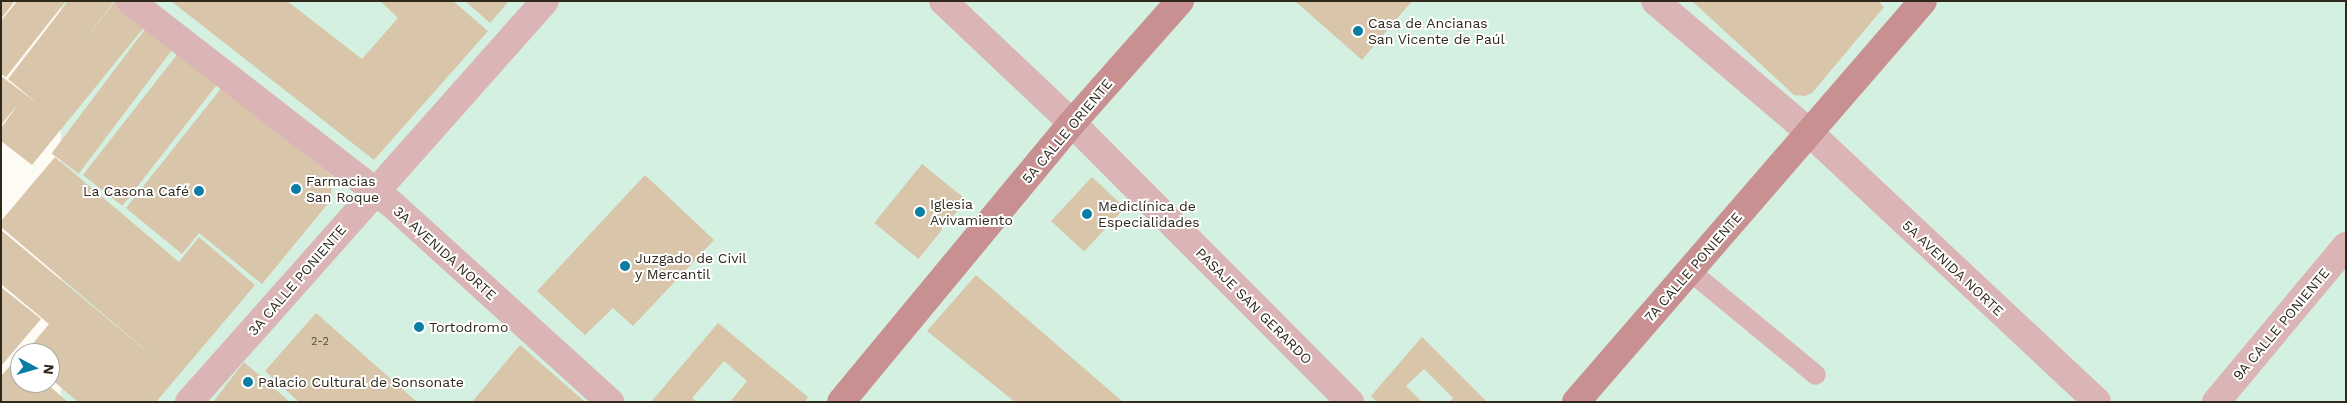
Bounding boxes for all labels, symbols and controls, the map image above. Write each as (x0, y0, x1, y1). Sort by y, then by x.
place label: Casa de Ancianas San Vicente de Paúl (1368, 15, 1505, 48)
marker: Casa de Ancianas San Vicente de Paúl (1352, 25, 1364, 37)
street label: 5A CALLE ORIENTE (1018, 75, 1116, 187)
place label: Farmacias San Roque (306, 173, 379, 206)
place label: La Casona Café (82, 183, 189, 199)
marker: Farmacias San Roque (290, 183, 302, 195)
marker: La Casona Café (193, 185, 205, 197)
place label: Iglesia Avivamiento (930, 196, 1013, 228)
place label: Mediclínica de Especialidades (1098, 198, 1200, 230)
street label: 3A AVENIDA NORTE (390, 202, 500, 304)
marker: Iglesia Avivamiento (914, 206, 926, 218)
marker: Mediclínica de Especialidades (1080, 207, 1094, 221)
street label: 7A CALLE PONIENTE (1641, 209, 1745, 325)
street label: 5A AVENIDA NORTE (1898, 216, 2008, 320)
street label: 3A CALLE PONIENTE (244, 221, 350, 339)
street label: PASAJE SAN GERARDO (1192, 244, 1316, 368)
place label: Juzgado de Civil y Mercantil (635, 250, 746, 282)
marker: Juzgado de Civil y Mercantil (619, 260, 631, 272)
street label: 9A CALLE PONIENTE (2229, 264, 2333, 384)
place label: Tortodromo (429, 319, 508, 335)
marker: Tortodromo (413, 321, 425, 333)
house number: 2-2 (311, 335, 329, 349)
north arrow (10, 343, 60, 393)
text: N (40, 363, 57, 375)
place label: Palacio Cultural de Sonsonate (258, 374, 464, 390)
marker: Palacio Cultural de Sonsonate (242, 376, 254, 388)

